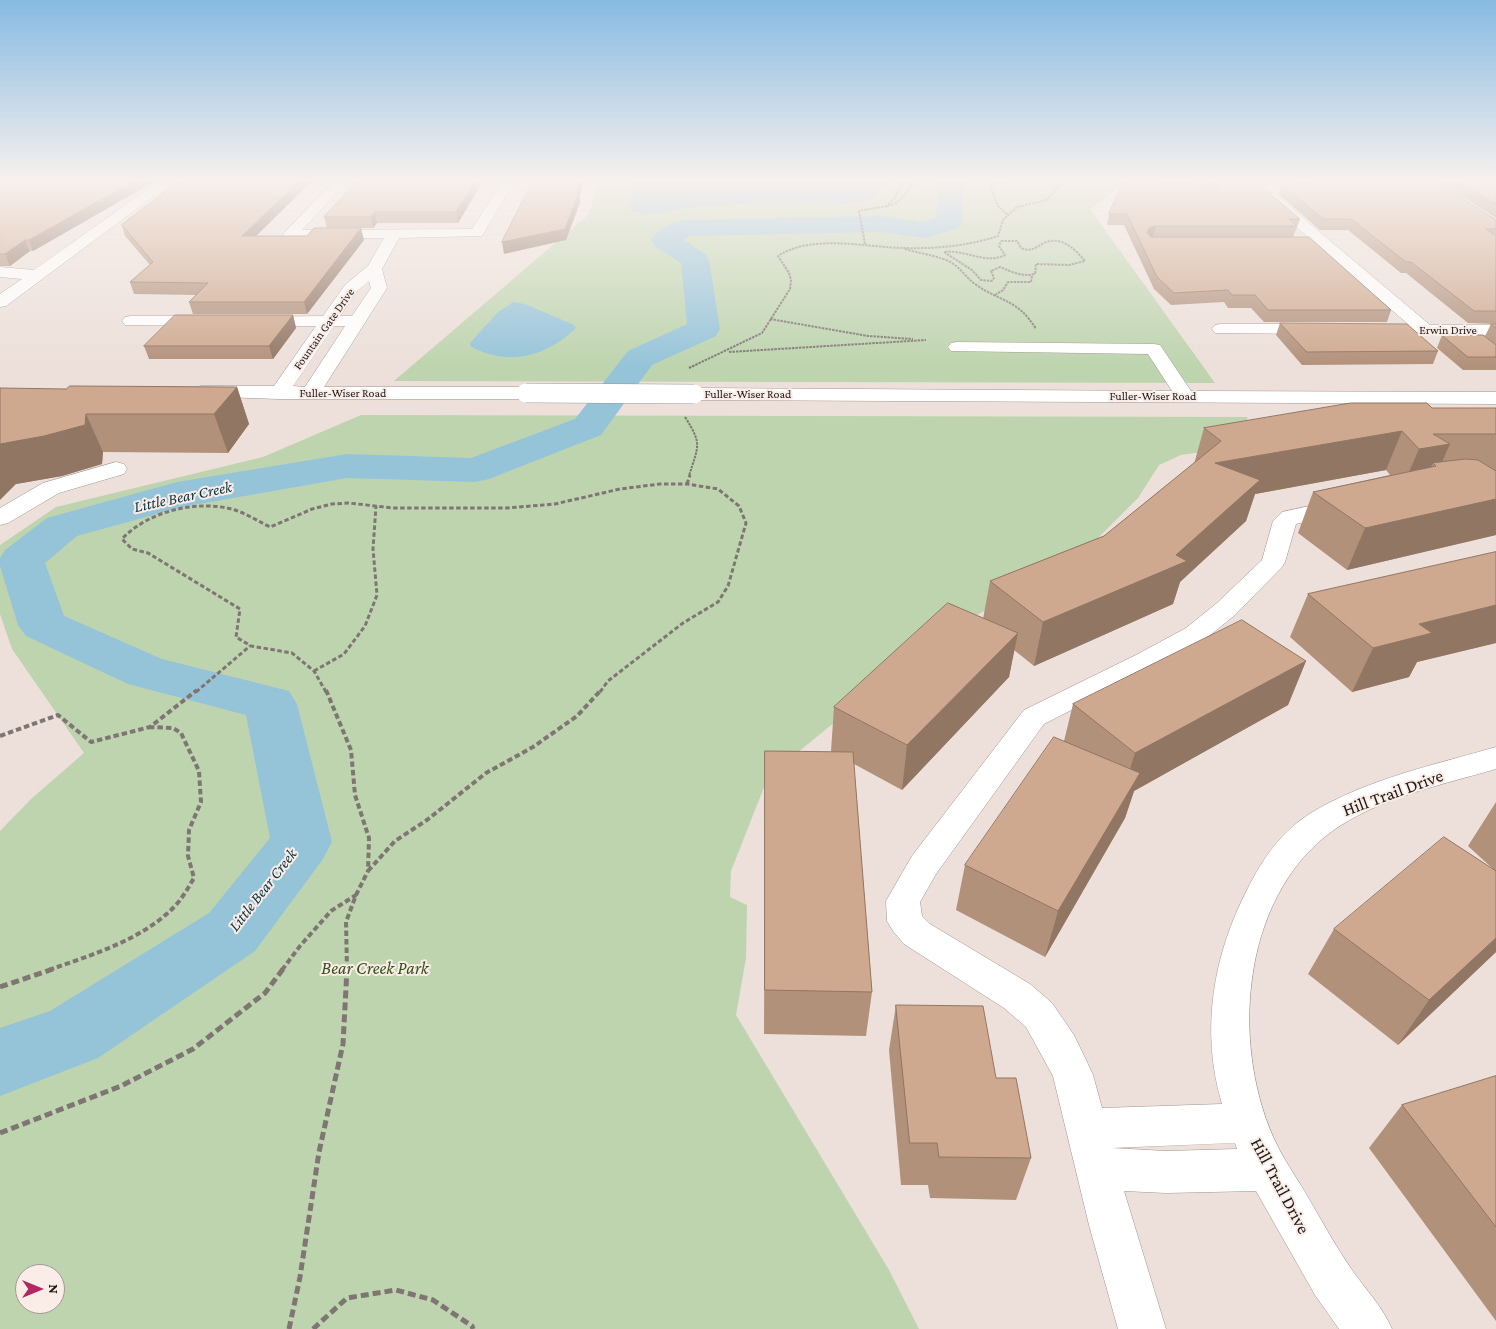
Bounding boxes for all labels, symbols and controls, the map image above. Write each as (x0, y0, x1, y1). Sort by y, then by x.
street label: Fountain Gate Drive (290, 285, 358, 373)
street label: Erwin Drive (1419, 323, 1477, 337)
street label: Fuller-Wiser Road (300, 386, 386, 400)
street label: Fuller-Wiser Road (705, 387, 791, 401)
street label: Fuller-Wiser Road (1110, 389, 1196, 403)
water label: Little Bear Creek (132, 477, 234, 517)
street label: Hill Trail Drive (1340, 765, 1446, 821)
water label: Little Bear Creek (225, 845, 301, 935)
park label: Bear Creek Park (321, 957, 429, 979)
street label: Hill Trail Drive (1246, 1134, 1314, 1238)
north arrow (15, 1264, 65, 1314)
text: N (46, 1284, 62, 1294)

